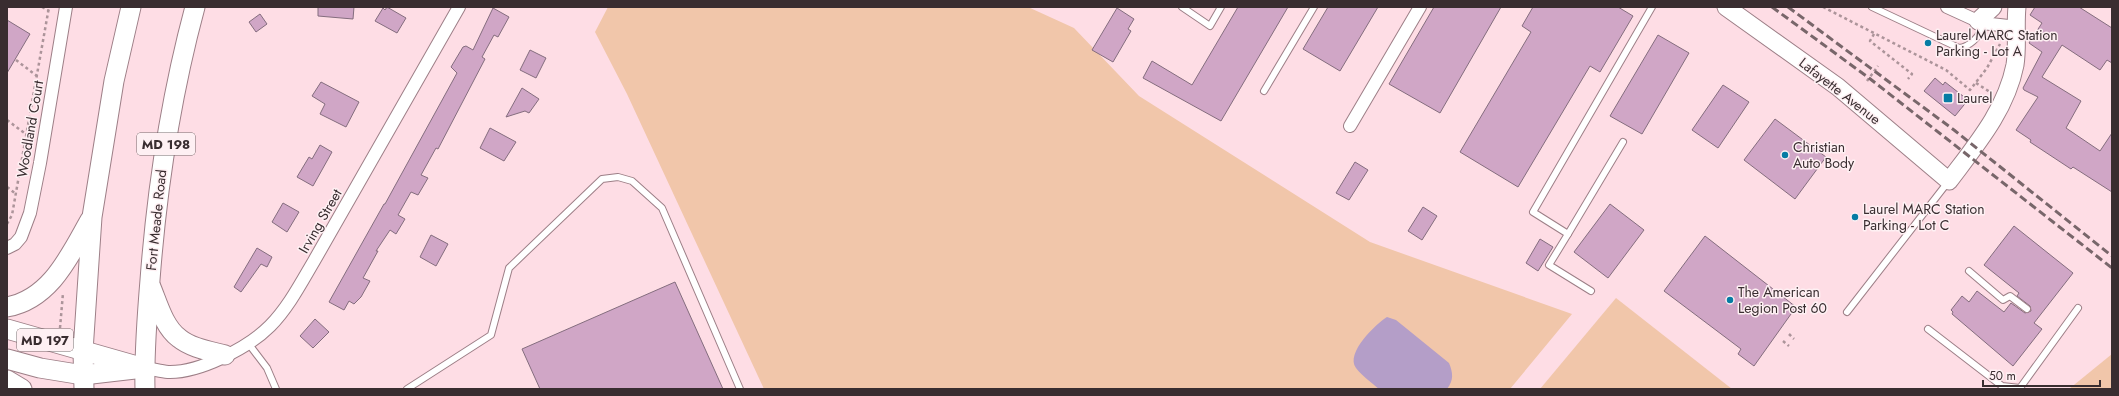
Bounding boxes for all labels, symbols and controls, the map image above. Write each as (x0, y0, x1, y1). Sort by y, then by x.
place label: Laurel MARC Station Parking - Lot A (1936, 25, 2058, 61)
marker: Laurel MARC Station Parking - Lot A (1923, 38, 1933, 48)
street label: Lafayette Avenue (1795, 53, 1885, 129)
street label: Woodland Court (12, 78, 48, 179)
place label: Laurel (1957, 88, 1992, 108)
marker: Laurel (1942, 92, 1954, 104)
road number: MD 198 (137, 133, 195, 155)
place label: Christian Auto Body (1793, 137, 1855, 173)
marker: Christian Auto Body (1780, 150, 1790, 160)
street label: Fort Meade Road (141, 168, 171, 272)
street label: Irving Street (293, 185, 347, 257)
place label: Laurel MARC Station Parking - Lot C (1863, 199, 1985, 235)
marker: Laurel MARC Station Parking - Lot C (1850, 212, 1860, 222)
place label: The American Legion Post 60 (1738, 282, 1827, 318)
marker: The American Legion Post 60 (1725, 295, 1735, 305)
road number: MD 197 (17, 329, 73, 351)
scale bar (1983, 362, 2100, 388)
text: 50 m (1989, 367, 2016, 385)

